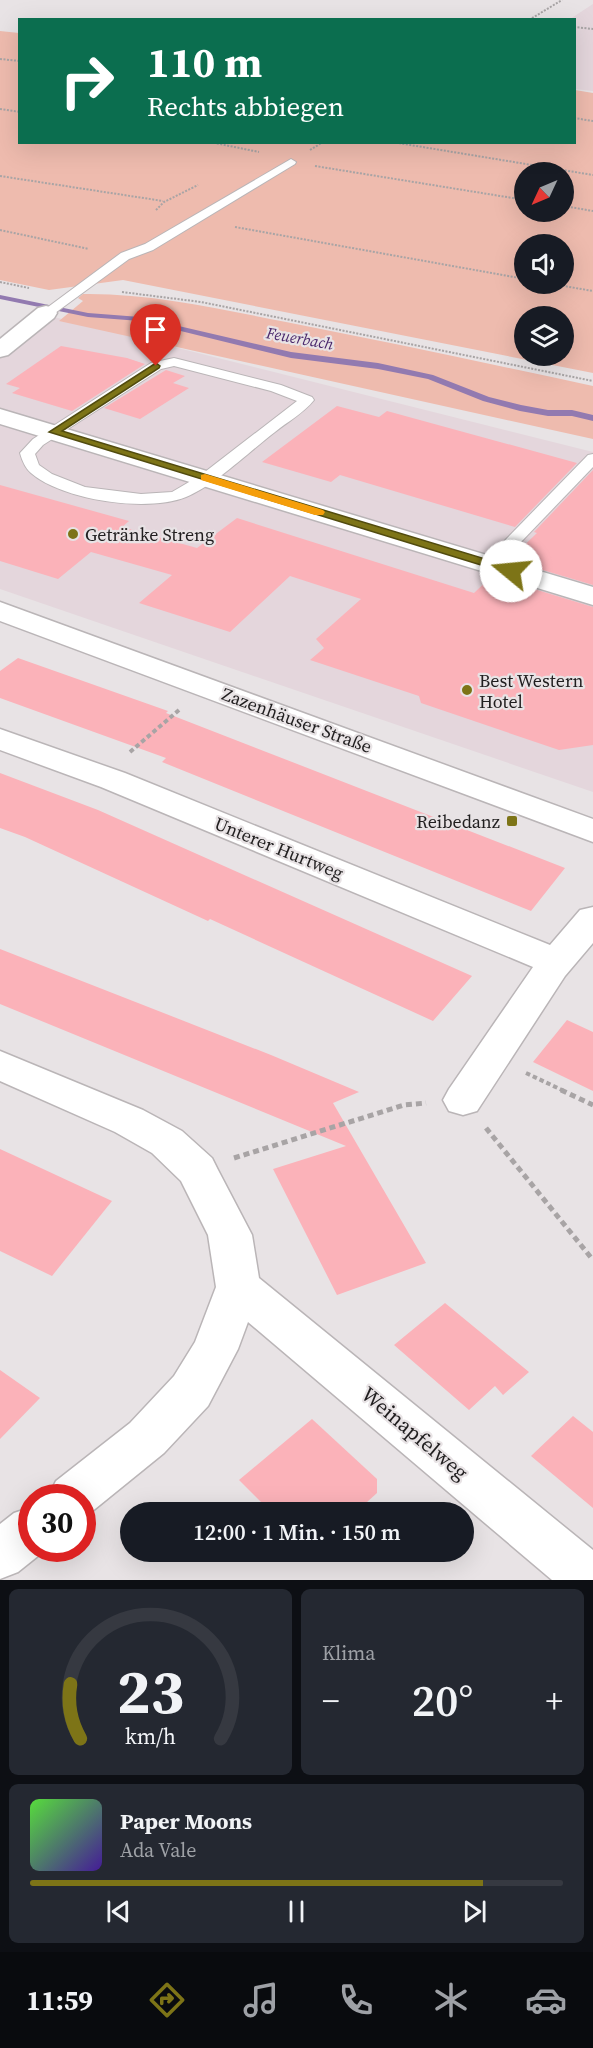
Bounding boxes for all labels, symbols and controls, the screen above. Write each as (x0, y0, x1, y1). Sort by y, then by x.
text: 110 m (147, 33, 262, 91)
icon: right (48, 42, 126, 120)
text: Rechts abbiegen (147, 88, 344, 125)
north arrow (514, 162, 574, 222)
map controls (514, 162, 574, 366)
button: sound (514, 234, 574, 294)
pin (130, 304, 181, 366)
button: layers (514, 306, 574, 366)
icon: arrive (139, 313, 172, 346)
water label: Feuerbach (264, 321, 336, 355)
place label: Getränke Streng (85, 522, 214, 547)
marker: Getränke Streng (66, 527, 80, 541)
position arrow (479, 539, 543, 603)
place label: Best Western Hotel (479, 668, 583, 714)
street label: Zazenhäuser Straße (219, 681, 375, 759)
marker: Best Western Hotel (460, 683, 474, 697)
place label: Reibedanz (416, 809, 500, 834)
street label: Unterer Hurtweg (211, 811, 347, 885)
marker: Reibedanz (505, 814, 519, 828)
street label: Weinapfelweg (355, 1380, 475, 1487)
speed limit sign: 30 (18, 1484, 96, 1562)
text: 12:00 · 1 Min. · 150 m (193, 1517, 401, 1547)
text: Klima (322, 1639, 375, 1667)
text: 23 (117, 1648, 184, 1734)
text: 20° (412, 1669, 473, 1731)
text: − (322, 1678, 340, 1723)
text: + (546, 1678, 563, 1723)
text: km/h (125, 1722, 176, 1751)
text: Paper Moons (120, 1806, 252, 1836)
text: Ada Vale (120, 1836, 196, 1864)
icon: previous (102, 1895, 135, 1928)
icon: pause (280, 1895, 313, 1928)
icon: next (458, 1895, 491, 1928)
icon: directions (146, 1979, 188, 2021)
icon: music (240, 1979, 282, 2021)
icon: phone (335, 1979, 377, 2021)
icon: climate (430, 1979, 472, 2021)
icon: car (525, 1979, 567, 2021)
text: 11:59 (26, 1982, 93, 2019)

